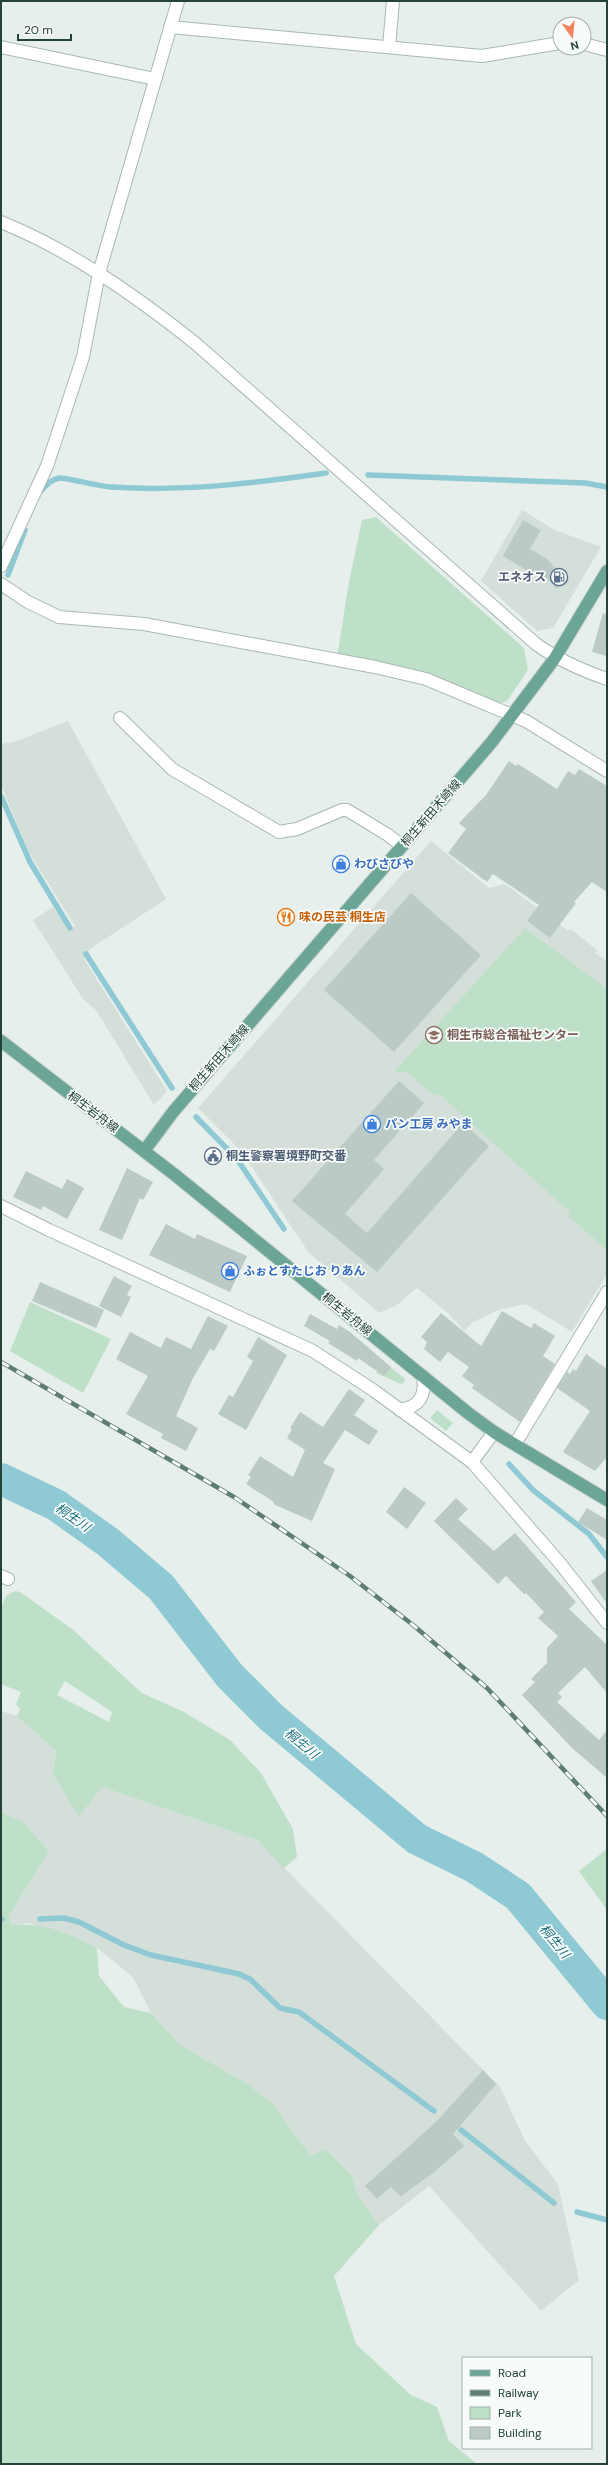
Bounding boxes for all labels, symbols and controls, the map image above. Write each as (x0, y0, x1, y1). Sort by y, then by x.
scale bar (18, 16, 71, 42)
north arrow (552, 16, 592, 56)
text: 20 m (24, 22, 53, 38)
text: N (569, 38, 580, 53)
fuel station icon: エネオス (549, 567, 569, 587)
place label: エネオス (498, 569, 546, 585)
street label: 桐生新田木崎線 (397, 776, 465, 850)
shop icon: わびさびや (331, 854, 351, 874)
place label: わびさびや (354, 856, 414, 872)
restaurant icon: 味の民芸 桐生店 (276, 907, 296, 927)
place label: 味の民芸 桐生店 (299, 909, 386, 925)
street label: 桐生新田木崎線 (185, 1021, 253, 1095)
school or university icon: 桐生市総合福祉センター (424, 1025, 444, 1045)
place label: 桐生市総合福祉センター (447, 1027, 579, 1043)
street label: 桐生岩舟線 (64, 1088, 122, 1136)
shop icon: パン工房 みやま (362, 1114, 382, 1134)
place label: パン工房 みやま (385, 1116, 472, 1132)
public building icon: 桐生警察署境野町交番 (203, 1146, 223, 1166)
place label: 桐生警察署境野町交番 (226, 1148, 347, 1164)
shop icon: ふぉとすたじお りあん (220, 1261, 240, 1281)
place label: ふぉとすたじお りあん (243, 1263, 365, 1279)
street label: 桐生岩舟線 (319, 1289, 375, 1339)
water label: 桐生川 (52, 1499, 95, 1537)
water label: 桐生川 (281, 1724, 324, 1764)
water label: 桐生川 (536, 1921, 575, 1963)
legend (462, 2357, 592, 2449)
text: Road (498, 2365, 526, 2381)
text: Railway (498, 2385, 539, 2401)
text: Park (498, 2405, 522, 2421)
text: Building (498, 2425, 542, 2441)

